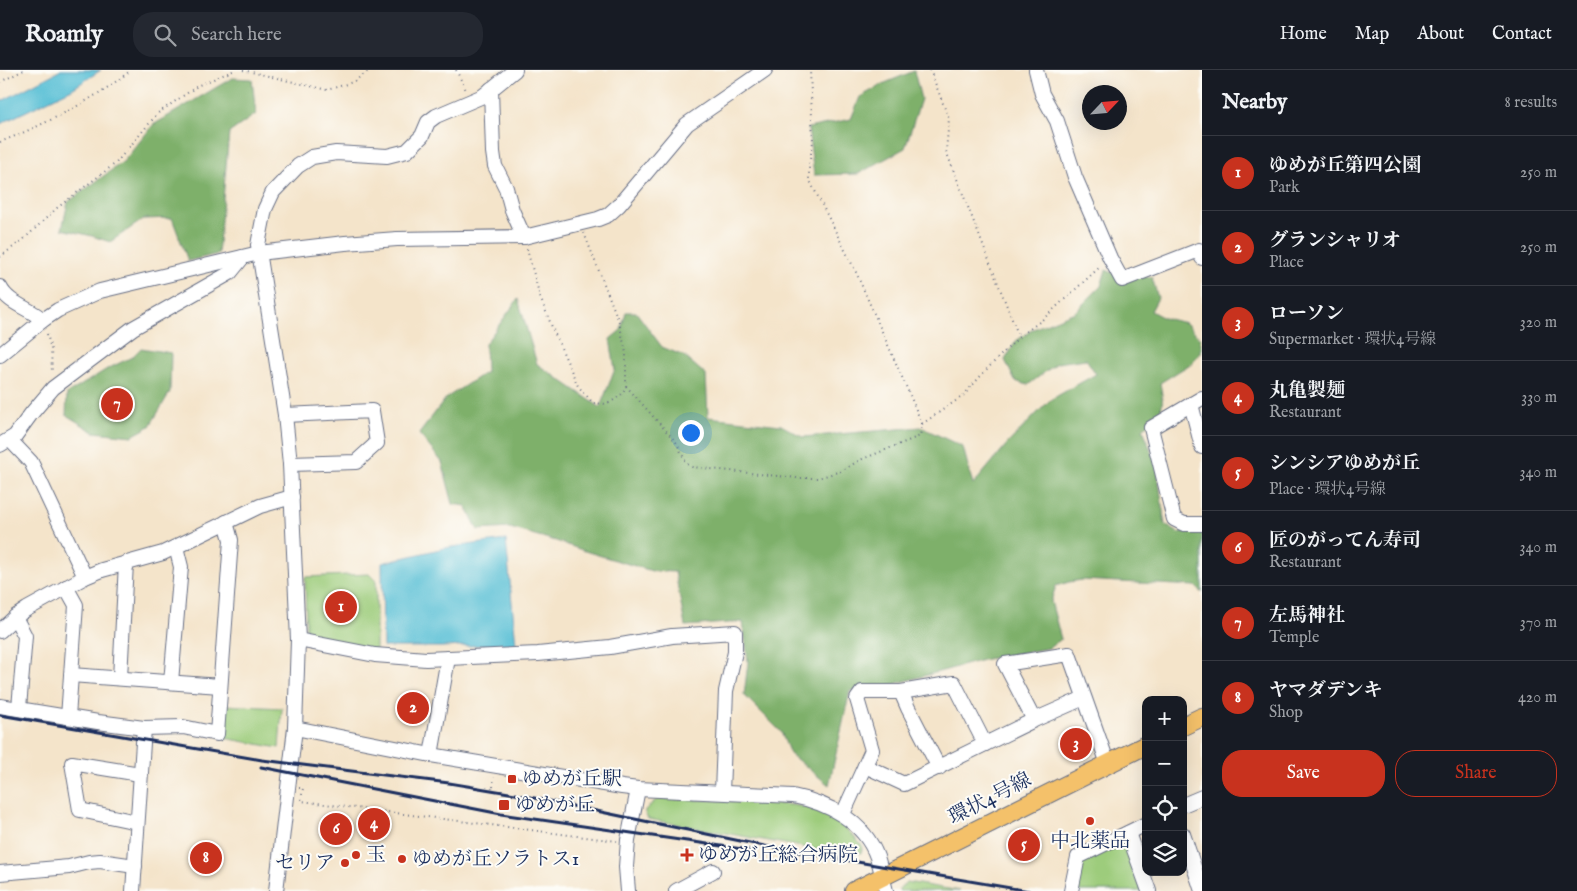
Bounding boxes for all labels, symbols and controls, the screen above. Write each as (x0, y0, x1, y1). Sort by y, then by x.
search box (133, 12, 483, 57)
text: Roamly (25, 19, 103, 50)
icon: search (151, 21, 179, 49)
text: Search here (191, 23, 282, 47)
text: Home (1280, 23, 1327, 46)
text: Map (1355, 23, 1389, 46)
text: About (1417, 23, 1464, 46)
text: Contact (1492, 23, 1552, 46)
north arrow (1082, 85, 1127, 130)
text: Nearby (1222, 89, 1287, 116)
text: 8 results (1505, 93, 1557, 113)
text: ゆめが丘第四公園 (1269, 154, 1421, 178)
text: 1 (1235, 163, 1241, 183)
text: 250 m (1520, 163, 1557, 183)
text: Park (1269, 178, 1299, 198)
text: グランシャリオ (1269, 229, 1401, 253)
text: 2 (1234, 238, 1242, 258)
text: 250 m (1520, 238, 1557, 258)
text: Place (1269, 253, 1304, 273)
text: ローソン (1269, 302, 1344, 326)
text: 3 (1235, 313, 1241, 333)
text: 320 m (1520, 313, 1557, 333)
text: Supermarket · 環状4号線 (1269, 330, 1436, 350)
text: 丸亀製麺 (1269, 379, 1345, 403)
pin: 7 (101, 385, 133, 423)
text: 4 (1234, 388, 1242, 408)
text: 330 m (1521, 388, 1557, 408)
text: Restaurant (1269, 403, 1342, 423)
your location (678, 420, 704, 446)
text: シンシアゆめが丘 (1269, 452, 1420, 476)
text: 5 (1235, 463, 1241, 483)
text: 340 m (1519, 463, 1557, 483)
text: Place · 環状4号線 (1269, 480, 1386, 500)
text: 匠のがってん寿司 (1269, 529, 1421, 553)
text: 6 (1235, 538, 1241, 558)
text: 340 m (1519, 538, 1557, 558)
text: Restaurant (1269, 553, 1342, 573)
pin: 1 (325, 588, 357, 626)
text: 左馬神社 (1269, 604, 1345, 628)
text: 7 (1234, 613, 1242, 633)
text: 370 m (1520, 613, 1557, 633)
text: Temple (1269, 628, 1319, 648)
text: ヤマダデンキ (1269, 679, 1383, 703)
text: 8 (1235, 688, 1241, 708)
text: 420 m (1518, 688, 1557, 708)
pin: 2 (397, 689, 429, 727)
map controls (1142, 696, 1187, 876)
button: + (1142, 696, 1187, 741)
text: Shop (1269, 703, 1303, 723)
pin: 3 (1060, 725, 1092, 763)
button: − (1142, 741, 1187, 786)
button: Save (1222, 750, 1385, 797)
button: Share (1395, 750, 1557, 797)
place label: ゆめが丘駅 (522, 767, 622, 792)
street label: 環状4号線 (944, 767, 1036, 831)
marker: ゆめが丘駅 (506, 773, 518, 785)
button: locate (1142, 786, 1187, 831)
place label: ゆめが丘 (515, 793, 595, 818)
marker: ゆめが丘 (497, 798, 511, 812)
pin: 4 (358, 805, 390, 843)
pin: 6 (320, 810, 352, 848)
marker: 中北薬品 (1084, 815, 1096, 827)
pin: 5 (1008, 826, 1040, 864)
place label: 中北薬品 (1050, 829, 1130, 854)
button: layers (1142, 831, 1187, 876)
pin: 8 (190, 839, 222, 877)
place label: 玉 (366, 843, 386, 868)
place label: ゆめが丘総合病院 (698, 843, 858, 868)
place label: ゆめが丘ソラトス1 (412, 847, 579, 872)
marker: ゆめが丘総合病院 (680, 848, 694, 862)
marker: 玉 (350, 849, 362, 861)
place label: セリア (275, 851, 335, 876)
marker: ゆめが丘ソラトス1 (396, 853, 408, 865)
marker: セリア (339, 857, 351, 869)

